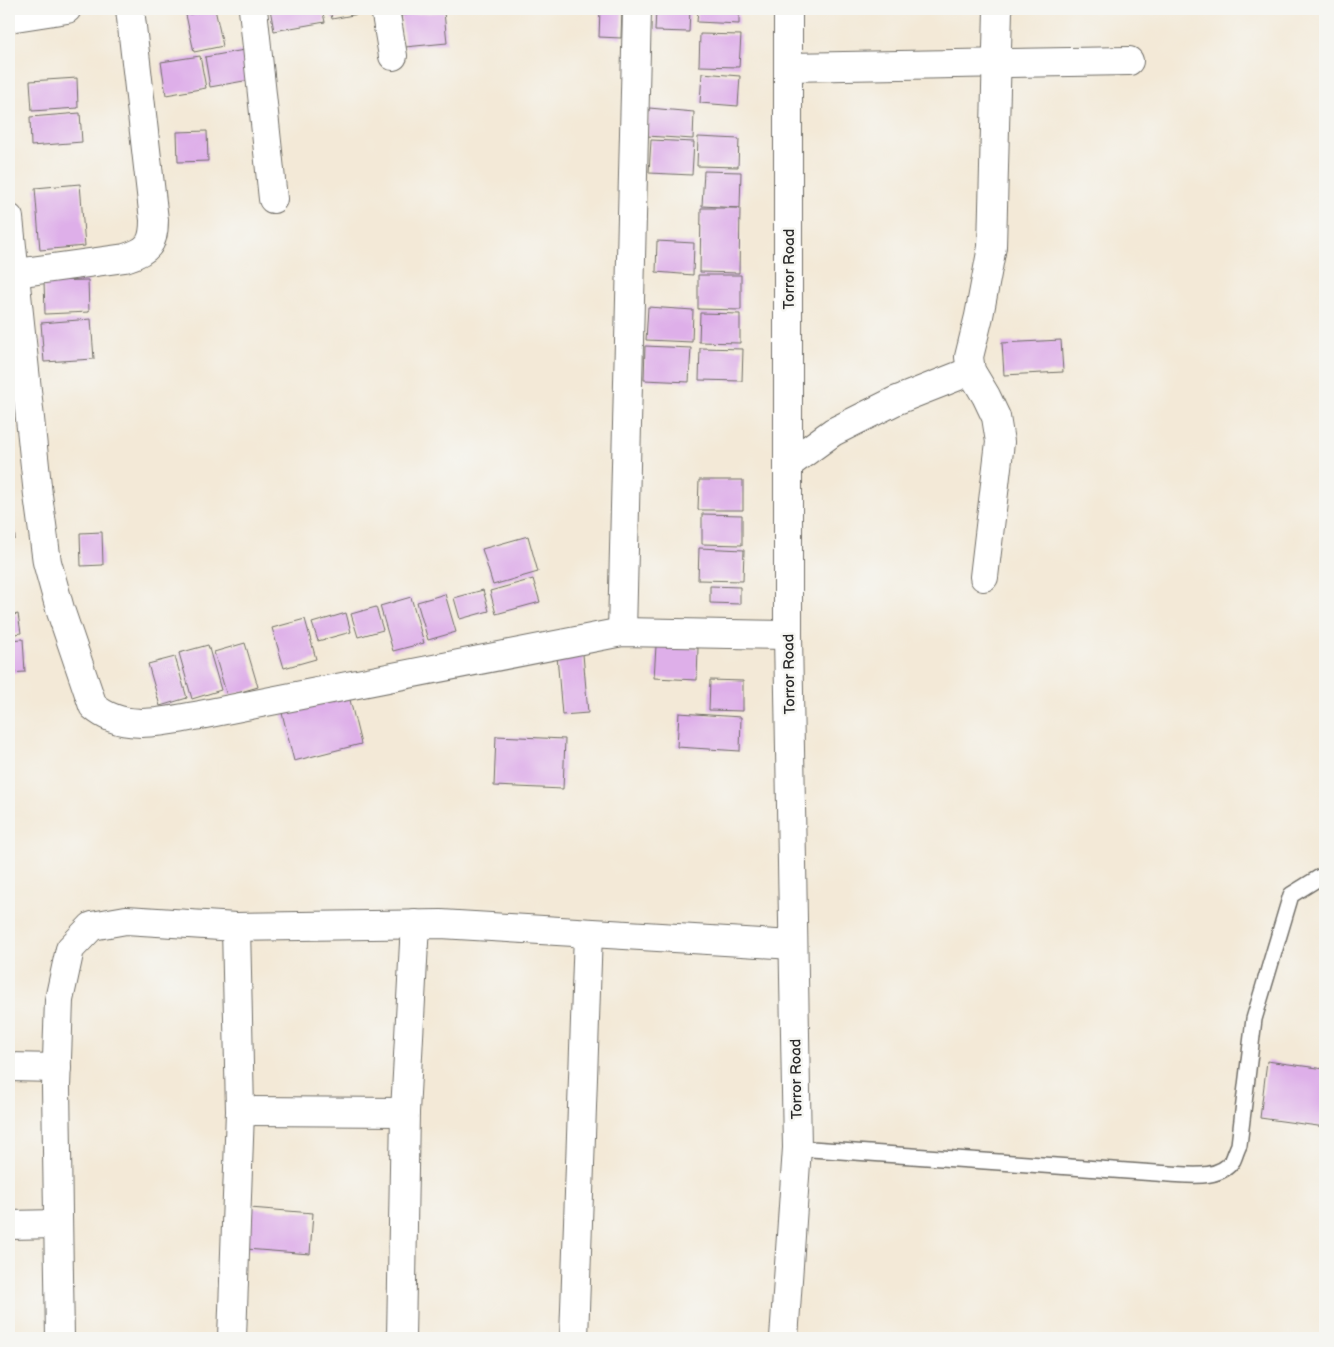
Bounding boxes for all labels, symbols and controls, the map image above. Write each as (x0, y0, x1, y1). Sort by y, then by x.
street label: Torror Road (780, 229, 799, 309)
street label: Torror Road (779, 633, 800, 715)
street label: Torror Road (786, 1038, 807, 1120)

